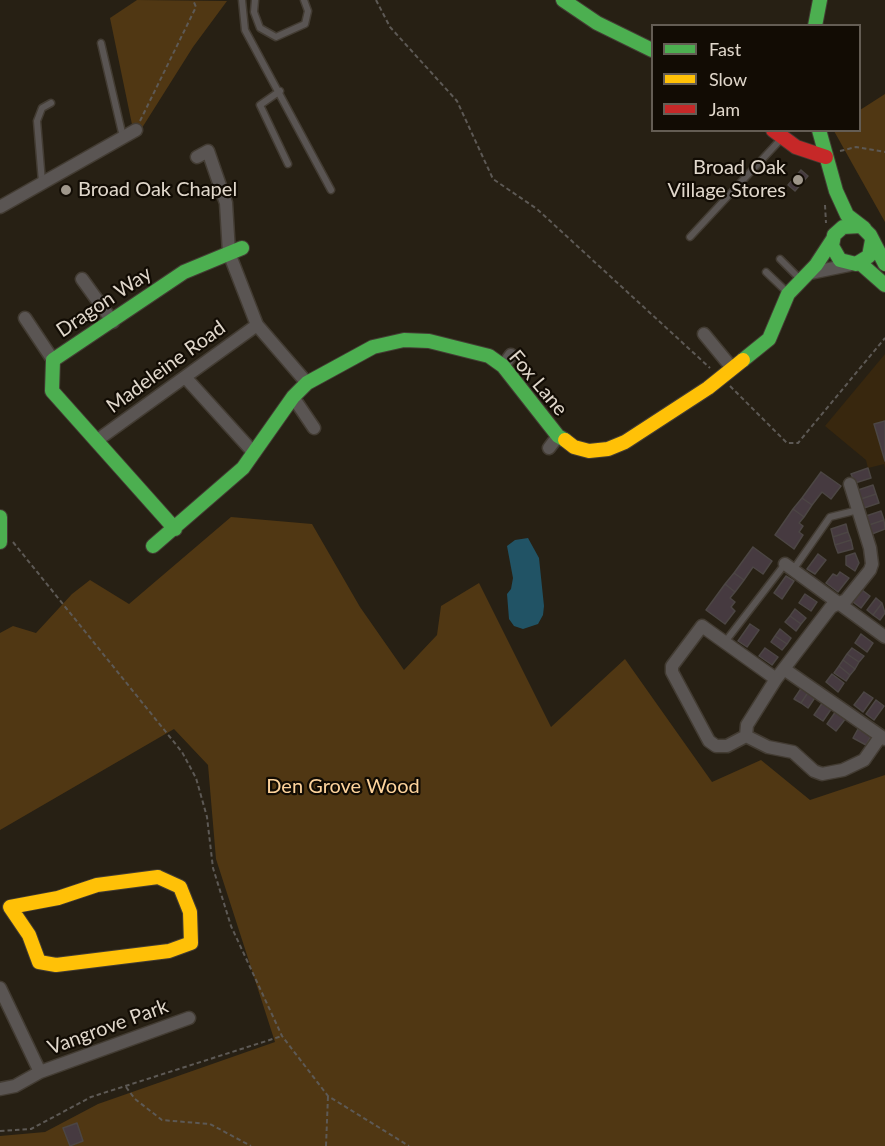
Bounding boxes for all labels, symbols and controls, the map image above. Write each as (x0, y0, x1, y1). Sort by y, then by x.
legend (651, 24, 861, 132)
text: Fast (709, 38, 741, 60)
text: Slow (709, 68, 747, 90)
text: Jam (709, 98, 740, 120)
place label: Broad Oak Village Stores (667, 156, 786, 203)
marker: Broad Oak Village Stores (791, 173, 805, 187)
place label: Broad Oak Chapel (78, 178, 237, 202)
marker: Broad Oak Chapel (59, 183, 73, 197)
street label: Dragon Way (52, 261, 156, 343)
street label: Madeleine Road (102, 316, 230, 418)
street label: Fox Lane (504, 345, 572, 421)
park label: Den Grove Wood (266, 775, 420, 799)
street label: Vangrove Park (45, 994, 171, 1060)

